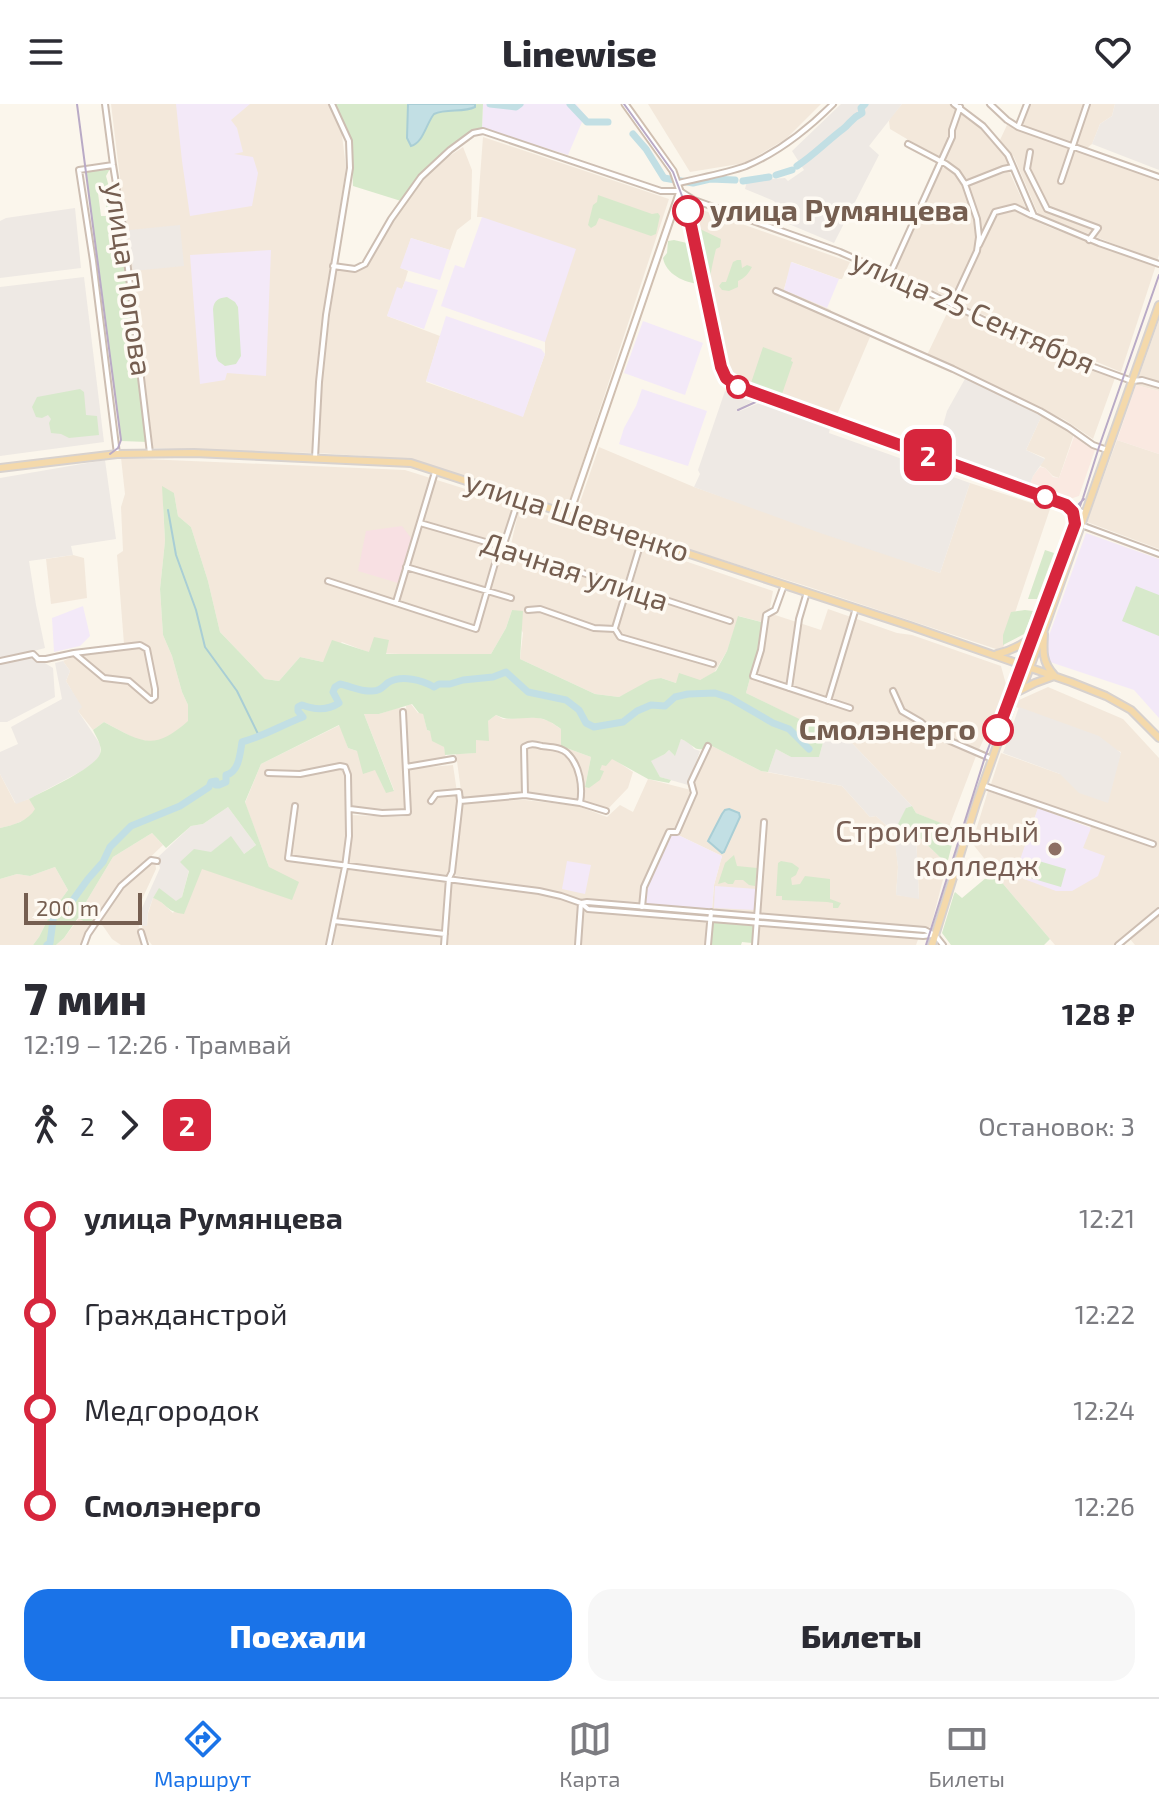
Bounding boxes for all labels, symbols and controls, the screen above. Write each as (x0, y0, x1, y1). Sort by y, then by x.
icon: menu (24, 30, 68, 74)
icon: heart (1091, 30, 1135, 74)
text: Linewise (502, 31, 657, 74)
street label: улица Попова (98, 180, 161, 378)
place label: улица Румянцева (710, 191, 969, 228)
marker: улица Румянцева (673, 196, 703, 226)
street label: улица 25 Сентября (846, 240, 1101, 381)
unlabelled marker (727, 376, 749, 398)
line badge: 2 (902, 429, 954, 481)
text: 2 (920, 438, 936, 472)
street label: улица Шевченко (461, 462, 694, 569)
unlabelled marker (1034, 486, 1056, 508)
street label: Дачная улица (477, 523, 673, 618)
place label: Смолэнерго (799, 710, 976, 746)
marker: Смолэнерго (983, 715, 1013, 745)
place label: Строительный колледж (835, 812, 1039, 882)
marker: Строительный колледж (1046, 840, 1064, 858)
scale bar (24, 889, 142, 925)
text: 200 m (36, 894, 99, 920)
text: 7 мин (24, 971, 147, 1024)
text: 128 ₽ (1062, 995, 1135, 1031)
text: 12:19 – 12:26 · Трамвай (24, 1028, 291, 1059)
icon: walk (24, 1103, 68, 1147)
icon: forward (107, 1103, 151, 1147)
text: 2 (179, 1108, 195, 1142)
text: 2 (80, 1110, 95, 1141)
text: Остановок: 3 (978, 1110, 1135, 1141)
text: улица Румянцева (84, 1199, 343, 1235)
text: 12:21 (1079, 1202, 1135, 1233)
text: Гражданстрой (84, 1295, 288, 1331)
text: 12:22 (1075, 1298, 1135, 1329)
text: Медгородок (84, 1391, 260, 1427)
text: 12:24 (1073, 1394, 1135, 1425)
text: Смолэнерго (84, 1487, 261, 1523)
text: 12:26 (1074, 1490, 1135, 1521)
button: Поехали (24, 1589, 572, 1681)
button: Билеты (588, 1589, 1135, 1681)
tab: Маршрут (154, 1717, 251, 1791)
tab: Карта (559, 1717, 620, 1791)
tab: Билеты (928, 1717, 1005, 1791)

